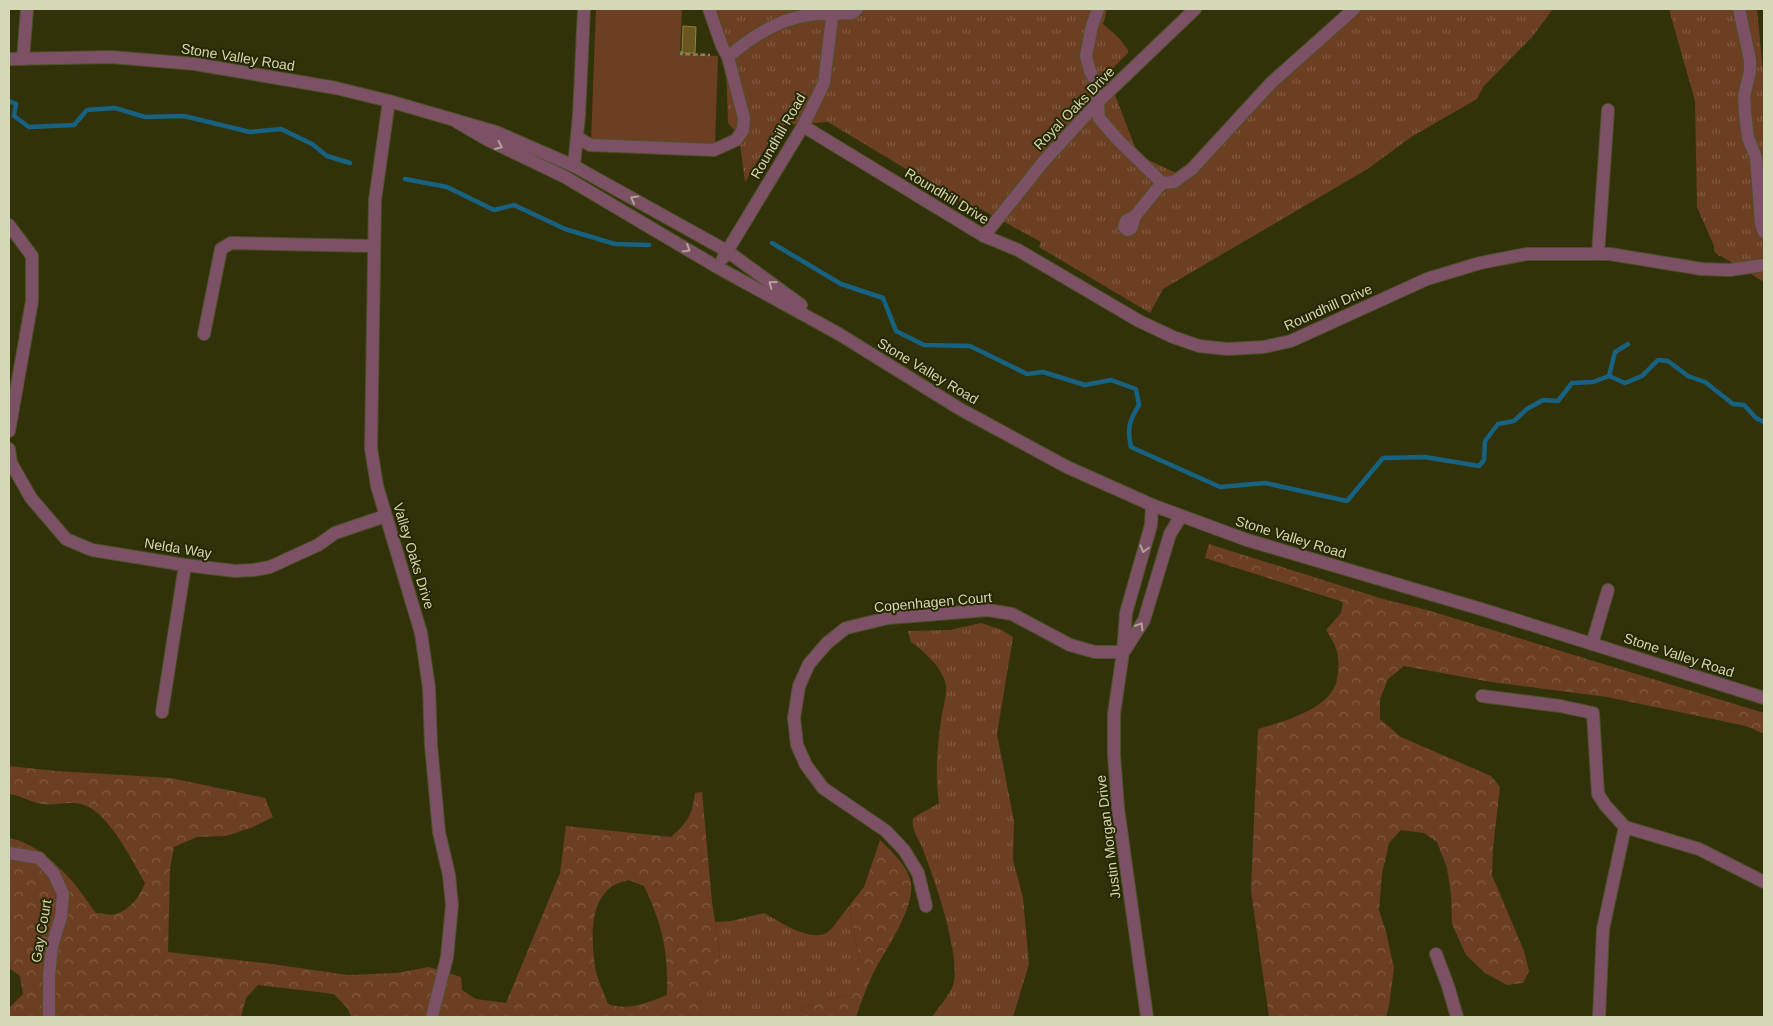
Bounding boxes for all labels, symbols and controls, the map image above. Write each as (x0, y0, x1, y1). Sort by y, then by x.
street label: Stone Valley Road (180, 40, 296, 74)
street label: Royal Oaks Drive (1030, 63, 1118, 153)
street label: Roundhill Road (747, 91, 809, 181)
one-way arrow (494, 139, 503, 150)
street label: Roundhill Drive (902, 165, 992, 227)
one-way arrow (630, 196, 639, 206)
one-way arrow (681, 243, 690, 253)
street label: Roundhill Drive (1281, 280, 1375, 334)
one-way arrow (768, 281, 778, 290)
street label: Stone Valley Road (875, 335, 981, 407)
street label: Valley Oaks Drive (390, 501, 438, 611)
street label: Stone Valley Road (1234, 513, 1348, 561)
street label: Nelda Way (143, 535, 213, 561)
one-way arrow (1140, 544, 1150, 552)
street label: Copenhagen Court (873, 589, 993, 615)
one-way arrow (1134, 623, 1143, 632)
street label: Stone Valley Road (1622, 630, 1736, 680)
street label: Justin Morgan Drive (1092, 774, 1124, 900)
street label: Gay Court (28, 898, 54, 964)

